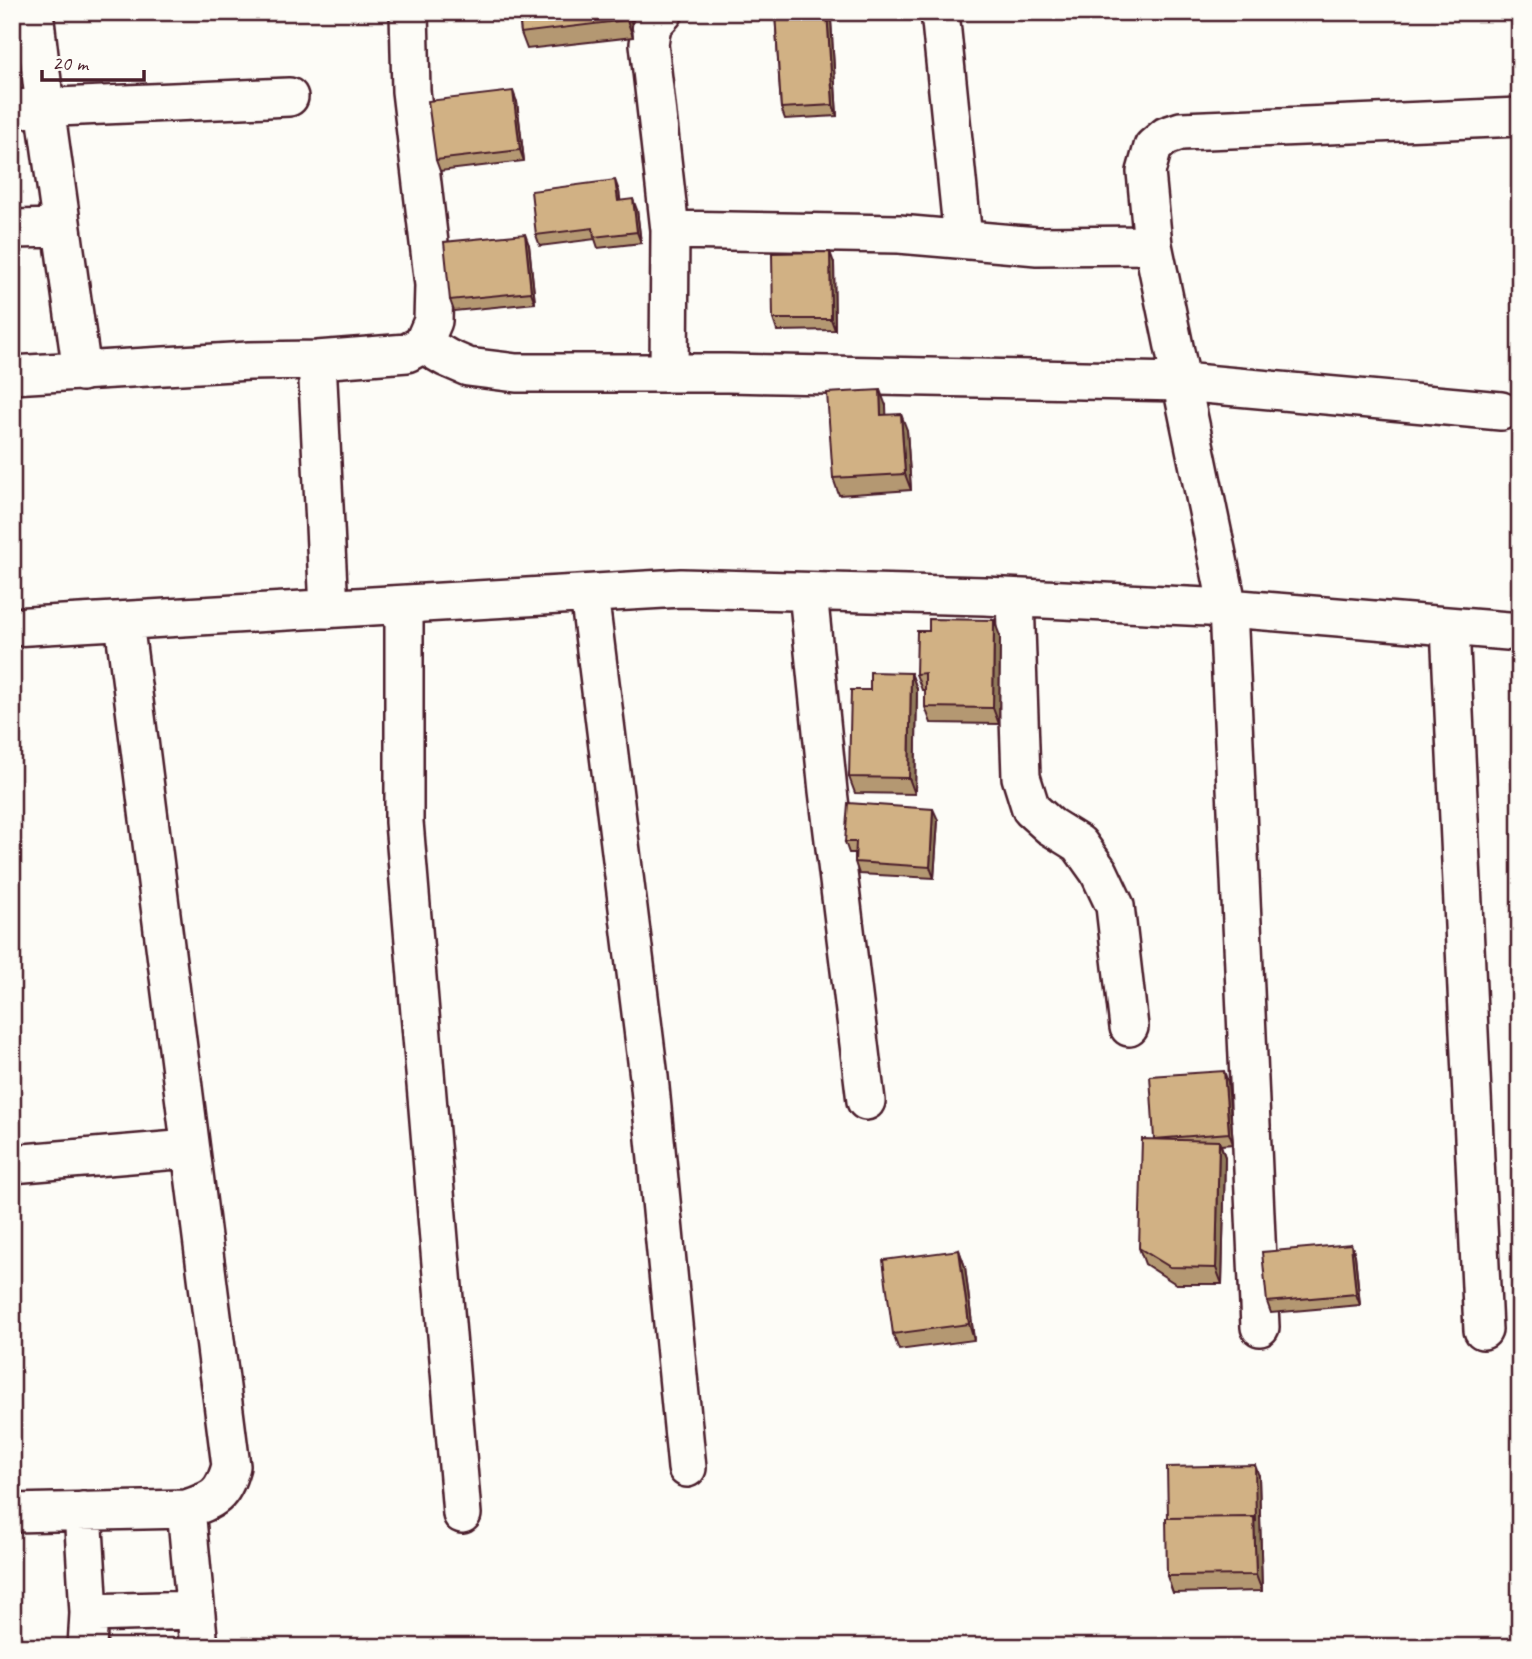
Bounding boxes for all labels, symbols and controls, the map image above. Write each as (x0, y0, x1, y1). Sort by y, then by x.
scale bar (42, 38, 144, 82)
text: 20 m (52, 50, 90, 76)

